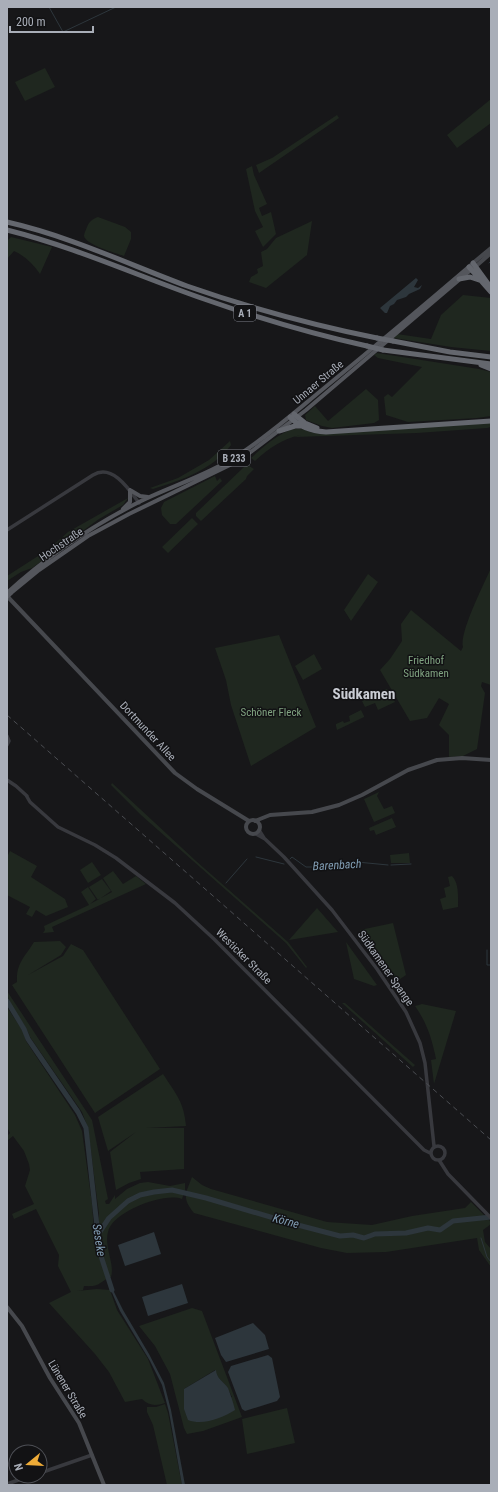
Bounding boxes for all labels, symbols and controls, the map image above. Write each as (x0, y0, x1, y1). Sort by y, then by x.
scale bar (10, 8, 93, 34)
text: 200 m (16, 15, 46, 29)
road number: A 1 (234, 305, 256, 321)
street label: Unnaer Straße (291, 358, 346, 407)
road number: B 233 (218, 450, 250, 466)
street label: Hochstraße (37, 525, 86, 564)
park label: Friedhof Südkamen (403, 654, 449, 680)
district label: Südkamen (333, 685, 395, 703)
street label: Dortmunder Allee (117, 699, 178, 763)
park label: Schöner Fleck (241, 706, 302, 719)
water label: Barenbach (312, 857, 362, 873)
street label: Westicker Straße (213, 926, 274, 987)
street label: Südkamener Spange (355, 928, 416, 1008)
water label: Körne (271, 1211, 301, 1231)
water label: Seseke (90, 1223, 109, 1258)
street label: Lünener Straße (45, 1358, 90, 1421)
north arrow (8, 1444, 48, 1484)
text: N (12, 1461, 26, 1472)

